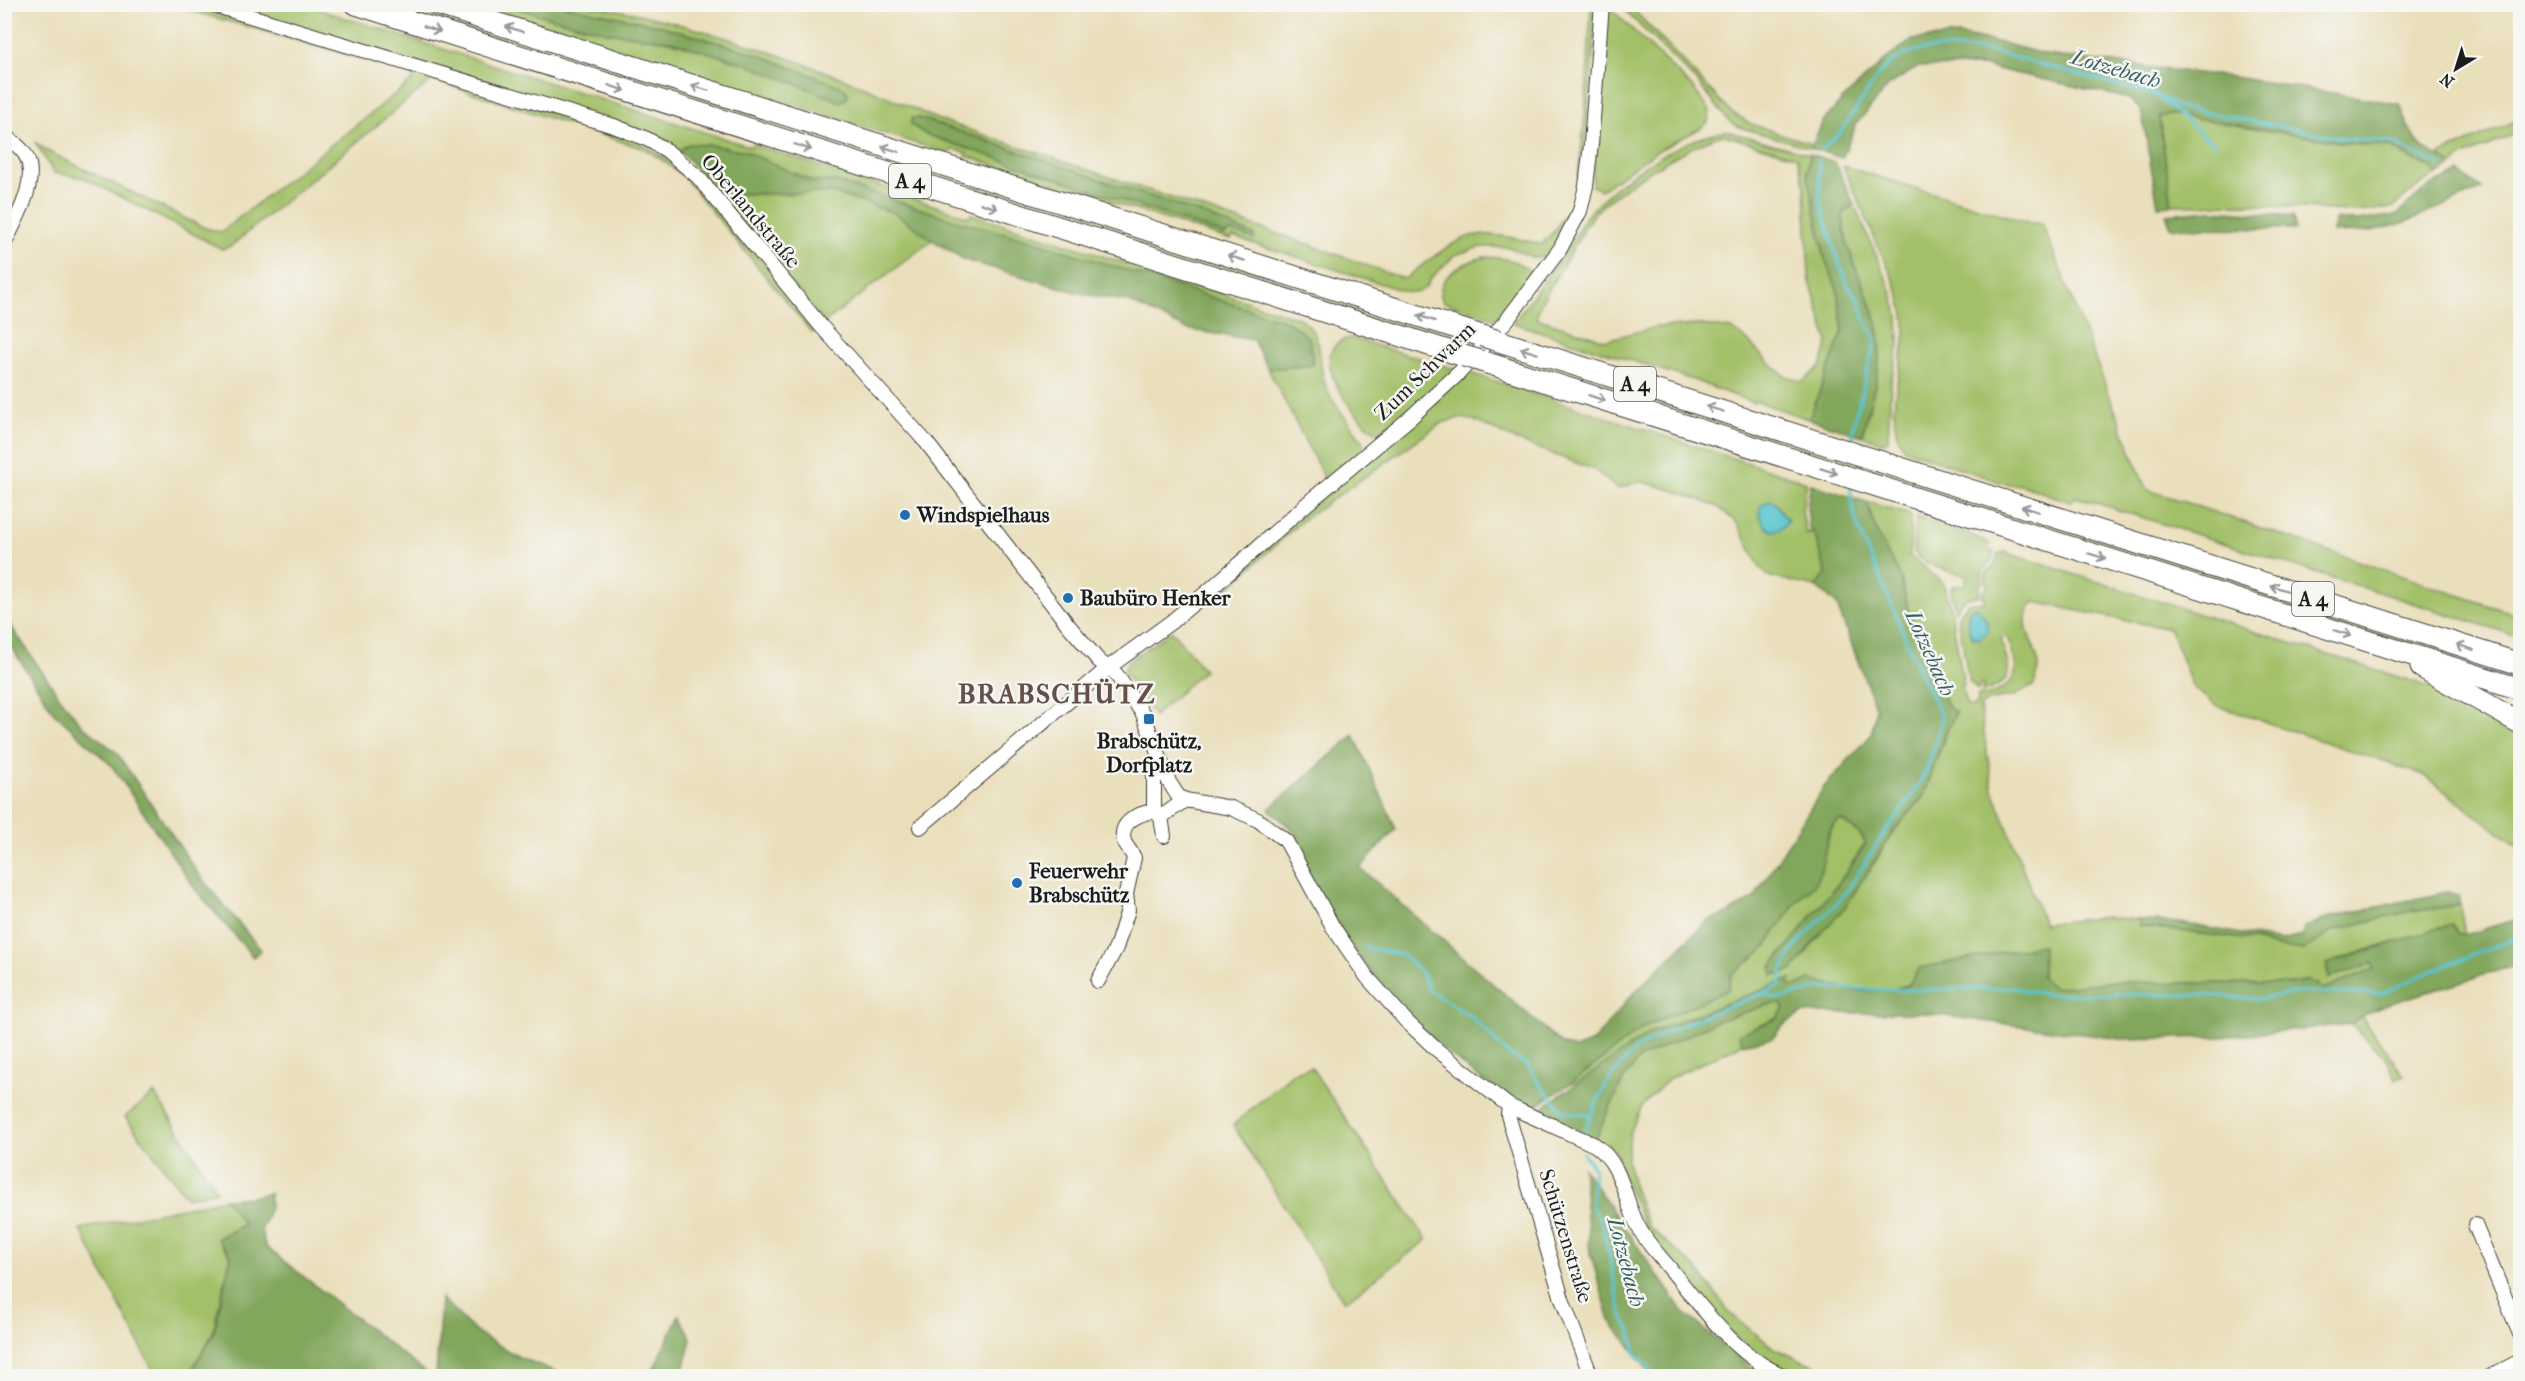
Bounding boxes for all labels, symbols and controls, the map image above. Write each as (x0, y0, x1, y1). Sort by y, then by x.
one-way arrow (505, 23, 524, 34)
one-way arrow (422, 24, 441, 35)
north arrow (2426, 39, 2486, 99)
water label: Lotzebach (2066, 43, 2164, 94)
text: N (2436, 69, 2458, 92)
one-way arrow (691, 82, 710, 93)
one-way arrow (607, 83, 626, 94)
one-way arrow (793, 142, 812, 153)
one-way arrow (881, 143, 900, 154)
street label: Oberlandstraße (696, 149, 806, 273)
road number: A 4 (889, 164, 931, 198)
one-way arrow (979, 201, 998, 212)
one-way arrow (1227, 252, 1246, 263)
one-way arrow (1417, 312, 1436, 323)
street label: Zum Schwarm (1370, 317, 1481, 425)
one-way arrow (1520, 345, 1539, 356)
road number: A 4 (1614, 367, 1656, 401)
one-way arrow (1587, 393, 1606, 404)
one-way arrow (1706, 403, 1725, 414)
one-way arrow (1819, 466, 1838, 477)
place label: Windspielhaus (916, 503, 1050, 527)
one-way arrow (2021, 503, 2040, 514)
marker: Windspielhaus (898, 508, 912, 522)
one-way arrow (2087, 551, 2106, 562)
one-way arrow (2270, 582, 2289, 593)
road number: A 4 (2292, 582, 2334, 616)
place label: Baubüro Henker (1080, 586, 1232, 610)
marker: Baubüro Henker (1061, 591, 1075, 605)
water label: Lotzebach (1899, 604, 1961, 700)
one-way arrow (2333, 628, 2352, 639)
one-way arrow (2456, 641, 2475, 652)
district label: BRABSCHÜTZ (958, 678, 1156, 710)
marker: Brabschütz, Dorfplatz (1142, 712, 1156, 726)
place label: Brabschütz, Dorfplatz (1097, 729, 1201, 777)
place label: Feuerwehr Brabschütz (1028, 859, 1130, 907)
marker: Feuerwehr Brabschütz (1010, 876, 1024, 890)
street label: Schützenstraße (1534, 1166, 1598, 1306)
water label: Lotzebach (1601, 1212, 1650, 1310)

